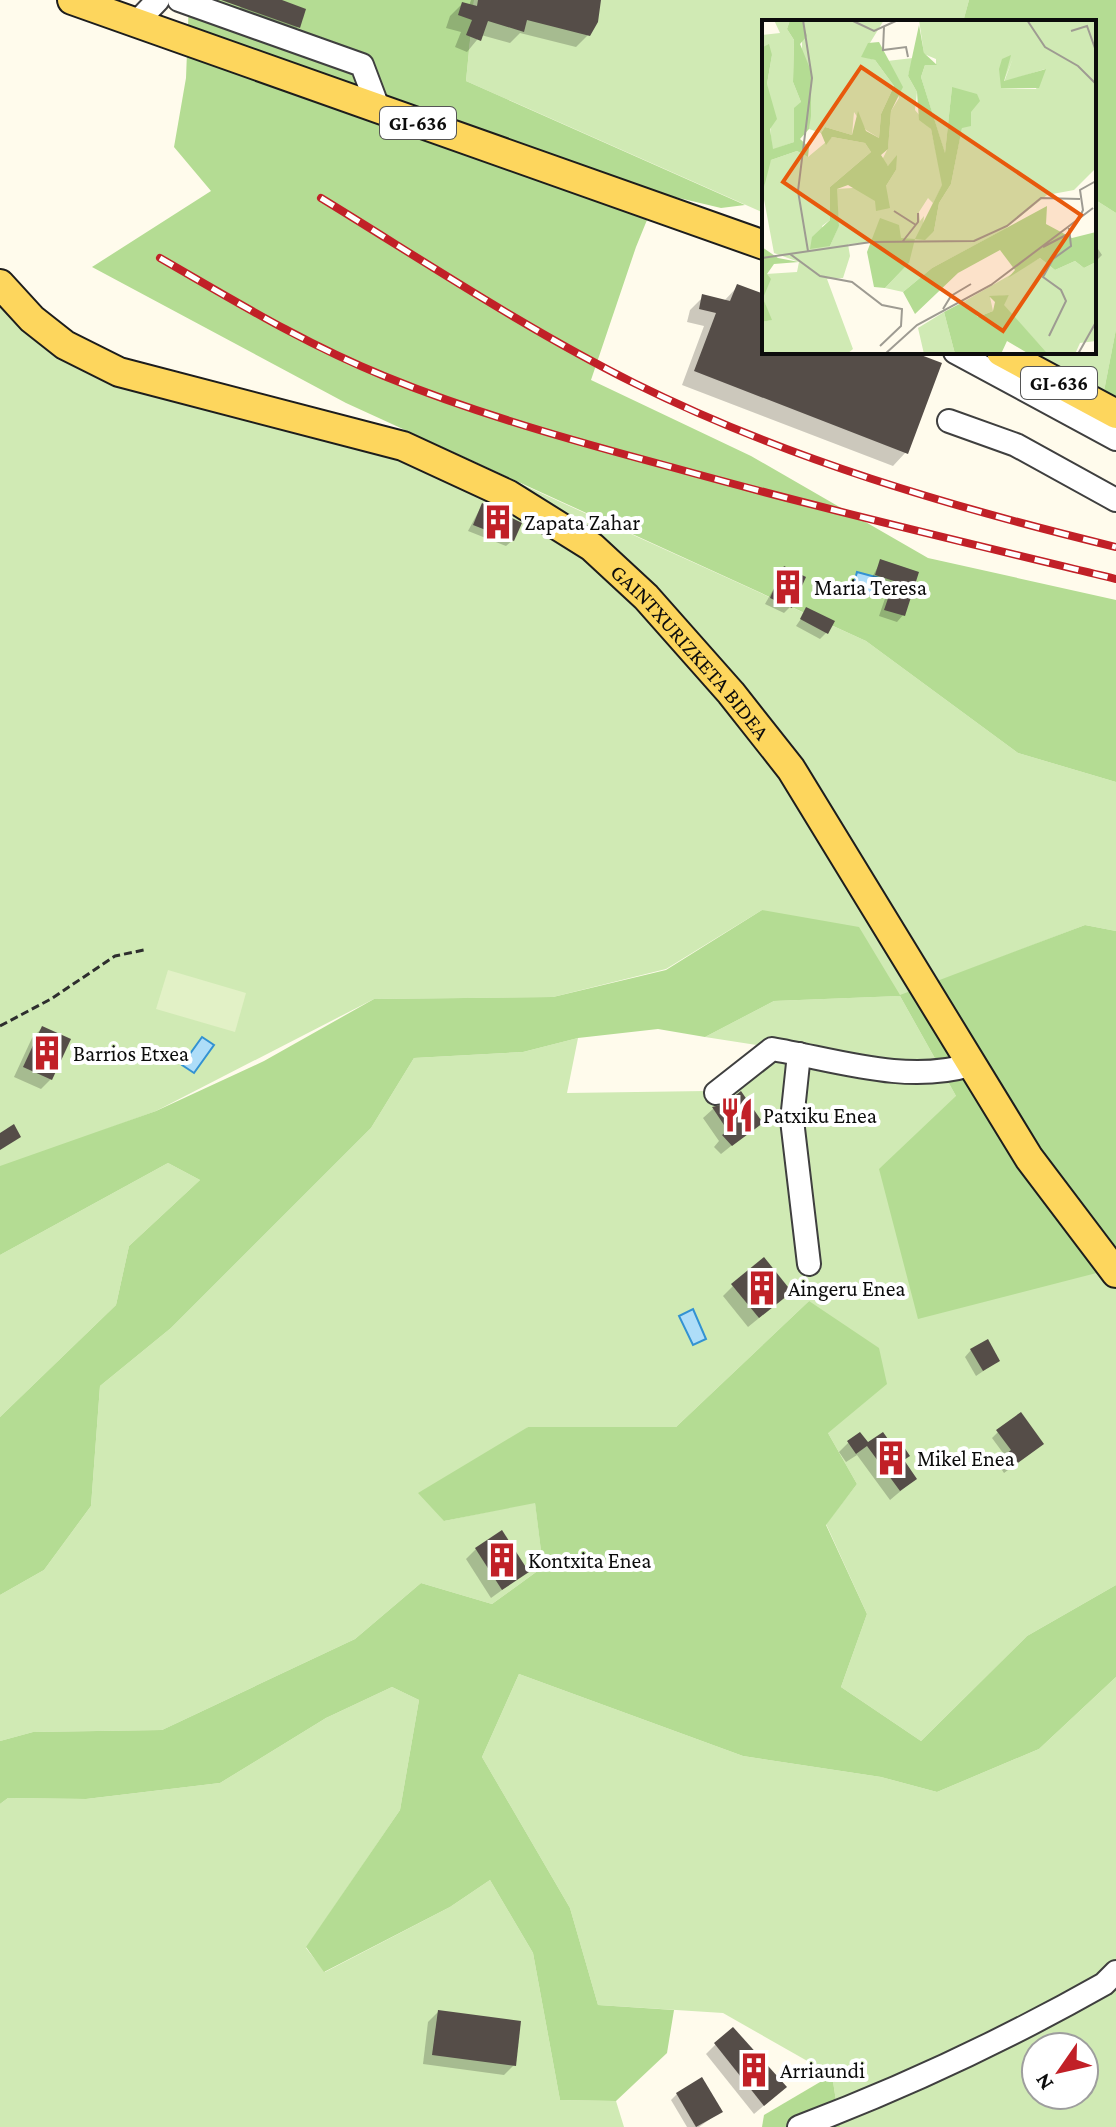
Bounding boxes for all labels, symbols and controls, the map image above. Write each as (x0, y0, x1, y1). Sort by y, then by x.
inset map (762, 20, 1096, 354)
road number: GI-636 (380, 107, 456, 139)
road number: GI-636 (1021, 367, 1097, 399)
building icon: Zapata Zahar (479, 503, 517, 541)
place label: Zapata Zahar (524, 510, 640, 535)
street label: GAINTXURIZKETA BIDEA (606, 559, 775, 745)
building icon: Maria Teresa (769, 568, 807, 606)
place label: Maria Teresa (814, 575, 927, 600)
building icon: Barrios Etxea (28, 1034, 66, 1072)
place label: Barrios Etxea (73, 1041, 189, 1066)
restaurant icon: Patxiku Enea (718, 1096, 756, 1134)
place label: Patxiku Enea (763, 1103, 877, 1128)
building icon: Aingeru Enea (743, 1269, 781, 1307)
place label: Aingeru Enea (788, 1276, 906, 1301)
building icon: Mikel Enea (872, 1439, 910, 1477)
place label: Mikel Enea (917, 1446, 1015, 1471)
building icon: Kontxita Enea (483, 1541, 521, 1579)
place label: Kontxita Enea (528, 1548, 651, 1573)
north arrow (1020, 2031, 1100, 2111)
building icon: Arriaundi (735, 2051, 773, 2089)
place label: Arriaundi (780, 2058, 865, 2083)
text: N (1029, 2069, 1058, 2095)

